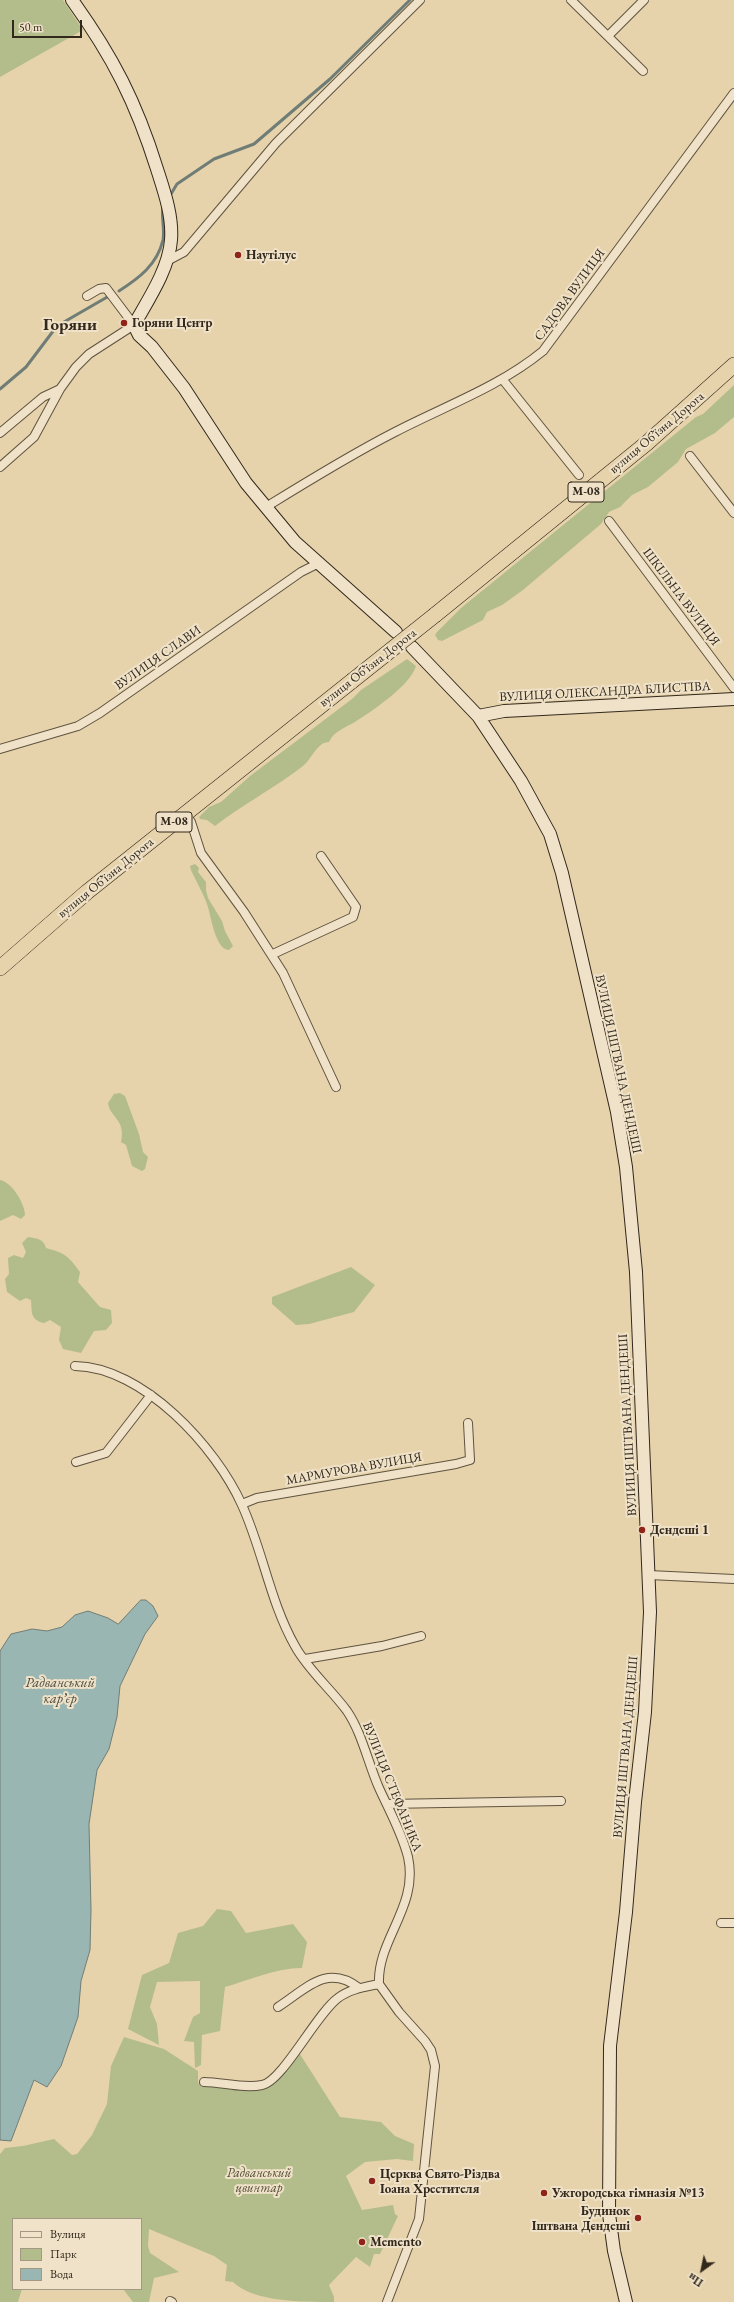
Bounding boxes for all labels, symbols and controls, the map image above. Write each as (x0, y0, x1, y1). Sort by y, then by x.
scale bar (14, 12, 84, 38)
text: 50 m (19, 19, 42, 35)
street label: САДОВА ВУЛИЦЯ (531, 246, 609, 344)
place label: Наутілус (246, 247, 296, 263)
marker: Наутілус (233, 250, 243, 260)
district label: Горяни (43, 315, 97, 335)
place label: Горяни Центр (132, 315, 212, 331)
marker: Горяни Центр (119, 318, 129, 328)
street label: вулиця Обʼїзна Дорога (606, 389, 708, 477)
road number: М-08 (568, 482, 604, 502)
street label: ШКІЛЬНА ВУЛИЦЯ (639, 545, 723, 649)
street label: ВУЛИЦЯ СЛАВИ (112, 623, 204, 693)
street label: вулиця Обʼїзна Дорога (316, 625, 420, 711)
street label: ВУЛИЦЯ ОЛЕКСАНДРА БЛИСТІВА (499, 679, 711, 705)
road number: М-08 (156, 812, 192, 832)
street label: вулиця Обʼїзна Дорога (55, 835, 157, 921)
street label: ВУЛИЦЯ ІШТВАНА ДЕНДЕШІ (591, 973, 645, 1155)
street label: ВУЛИЦЯ ІШТВАНА ДЕНДЕШІ (615, 1333, 641, 1517)
street label: МАРМУРОВА ВУЛИЦЯ (285, 1449, 423, 1489)
place label: Дендеші 1 (650, 1522, 709, 1538)
marker: Дендеші 1 (637, 1525, 647, 1535)
street label: ВУЛИЦЯ ІШТВАНА ДЕНДЕШІ (610, 1655, 642, 1839)
water label: Радванський карʼєр (25, 1675, 95, 1708)
street label: ВУЛИЦЯ СТЕФАНИКА (359, 1720, 425, 1854)
park label: Радванський цвинтар (227, 2165, 291, 2196)
place label: Церква Свято-Різдва Іоана Хрестителя (380, 2166, 500, 2197)
marker: Церква Свято-Різдва Іоана Хрестителя (367, 2176, 377, 2186)
place label: Ужгородська гімназія №13 (552, 2185, 705, 2201)
marker: Ужгородська гімназія №13 (539, 2188, 549, 2198)
place label: Будинок Іштвана Дєндеші (532, 2203, 630, 2234)
marker: Будинок Іштвана Дєндеші (633, 2213, 643, 2223)
legend (12, 2218, 142, 2290)
text: Вулиця (50, 2226, 86, 2242)
place label: Memento (370, 2234, 422, 2250)
marker: Memento (357, 2237, 367, 2247)
text: Парк (50, 2246, 77, 2262)
north arrow (682, 2250, 722, 2290)
text: Вода (50, 2266, 73, 2282)
text: Пн (685, 2270, 706, 2290)

